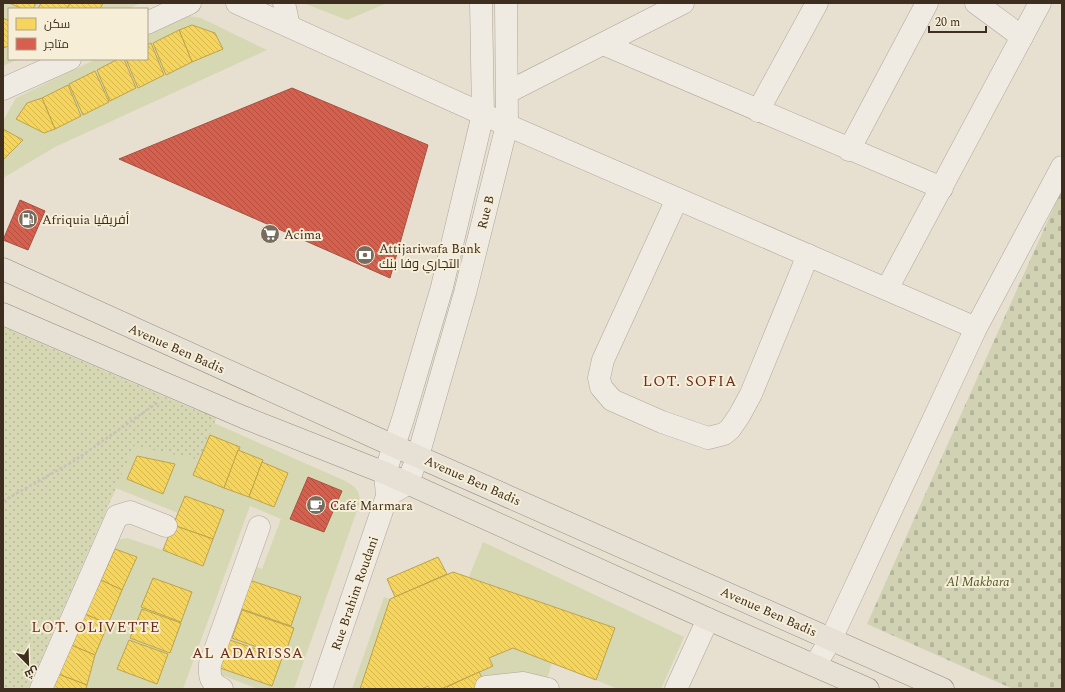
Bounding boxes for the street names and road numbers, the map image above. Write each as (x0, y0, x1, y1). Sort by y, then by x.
street label: Rue B (472, 193, 500, 231)
street label: Avenue Ben Badis (125, 319, 228, 379)
street label: Avenue Ben Badis (421, 451, 524, 511)
street label: Rue Brahim Roudani (326, 533, 384, 653)
street label: Avenue Ben Badis (717, 582, 820, 642)

